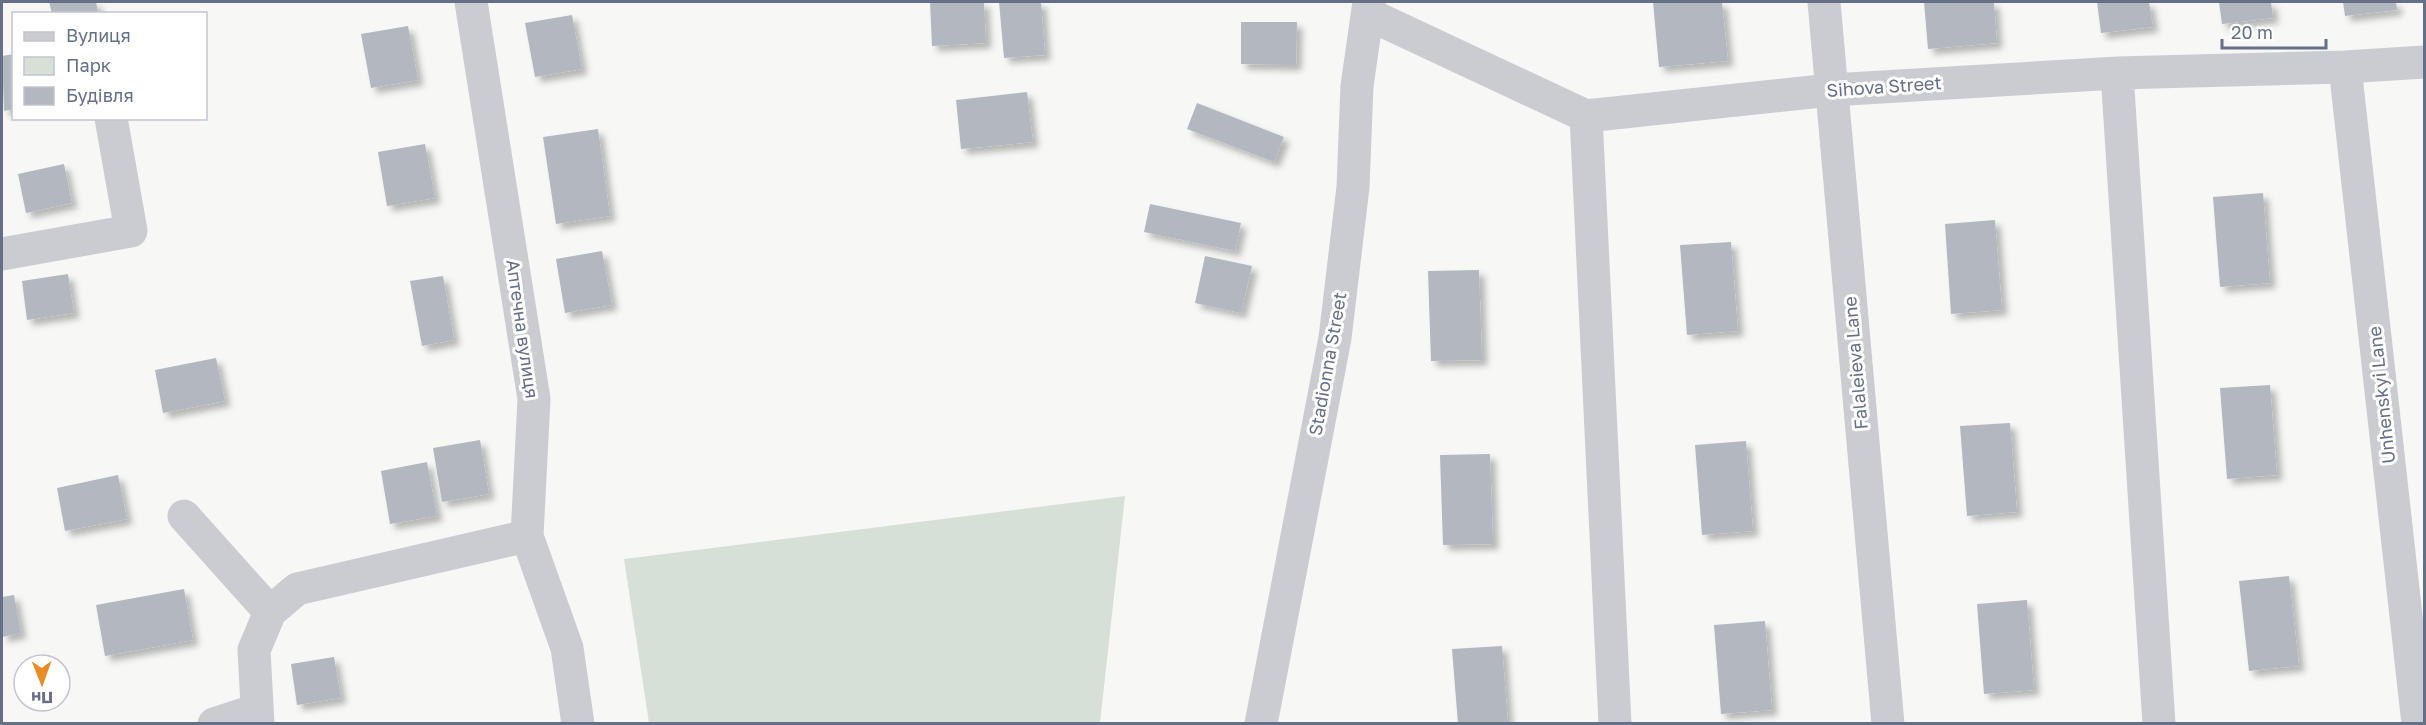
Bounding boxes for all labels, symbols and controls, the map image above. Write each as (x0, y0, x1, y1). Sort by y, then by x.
legend (12, 12, 207, 120)
scale bar (2222, 12, 2326, 50)
text: 20 m (2231, 21, 2273, 43)
text: Вулиця (66, 24, 131, 46)
text: Парк (66, 54, 111, 76)
street label: Sihova Street (1826, 71, 1942, 101)
text: Будівля (66, 84, 134, 106)
street label: Аптечна вулиця (502, 258, 544, 400)
street label: Stadionna Street (1304, 290, 1350, 437)
street label: Falaleieva Lane (1838, 296, 1872, 431)
street label: Unhenskyi Lane (2363, 325, 2399, 465)
north arrow (12, 653, 72, 713)
text: Пн (31, 688, 53, 708)

